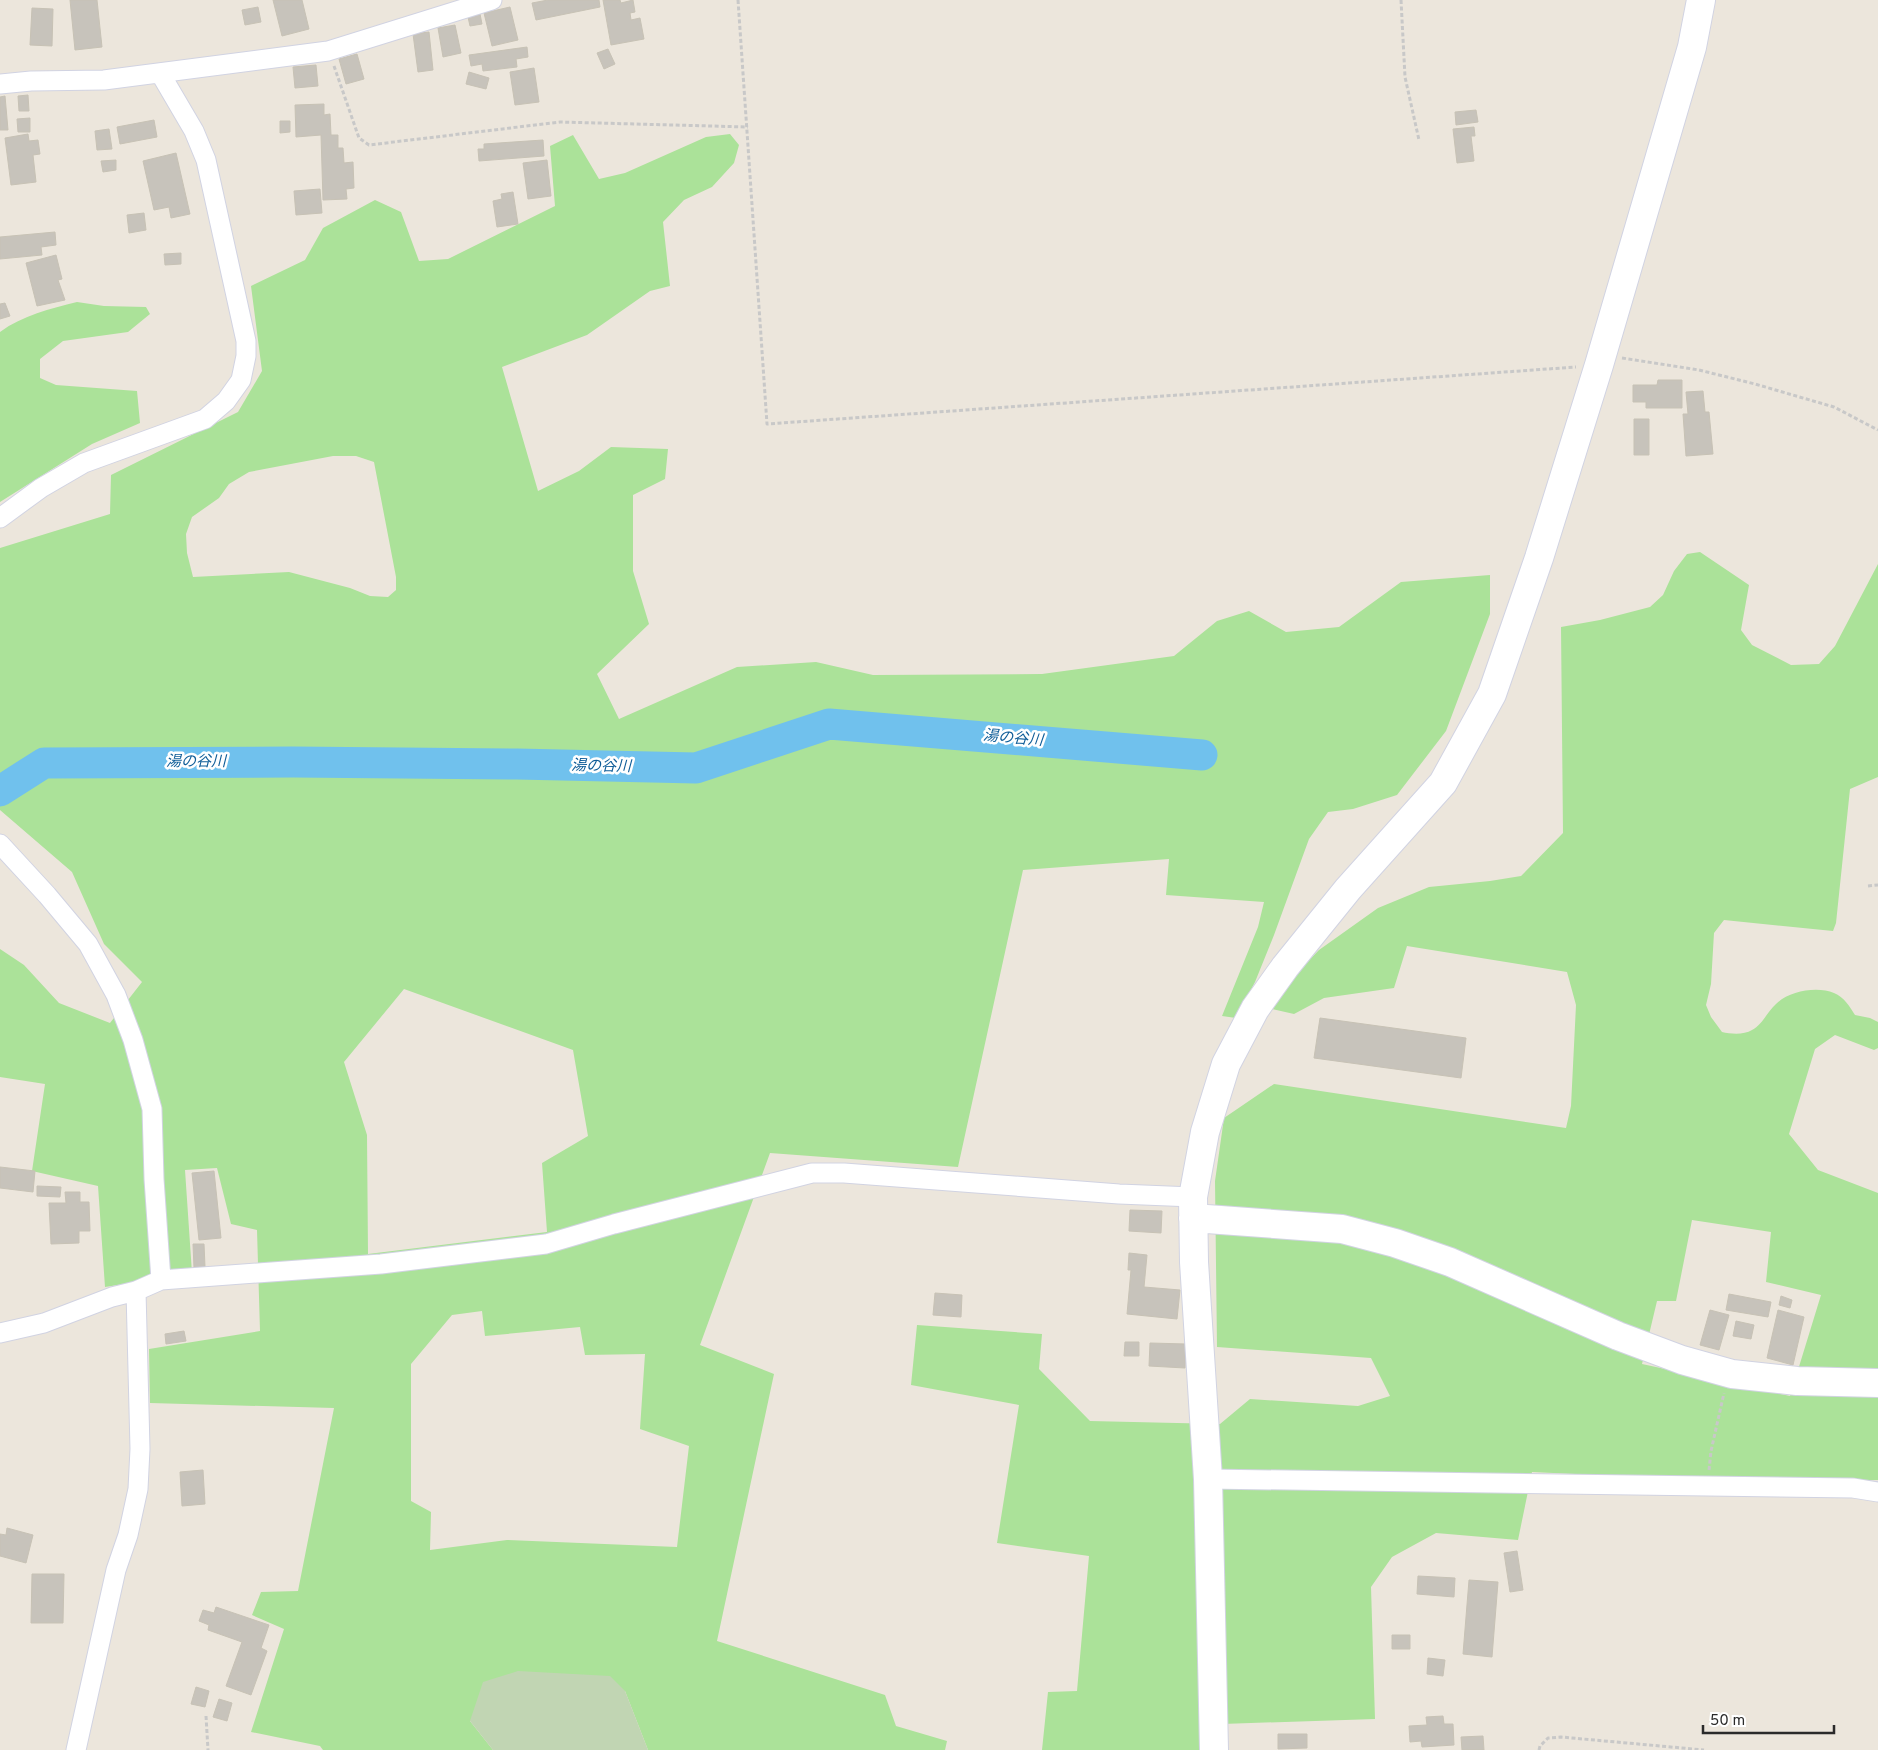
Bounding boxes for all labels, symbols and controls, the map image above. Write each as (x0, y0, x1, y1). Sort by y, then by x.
water label: 湯の谷川 (982, 727, 1046, 751)
water label: 湯の谷川 (166, 753, 228, 772)
water label: 湯の谷川 (571, 757, 633, 777)
scale bar (1703, 1702, 1834, 1734)
text: 50 m (1710, 1712, 1745, 1731)

